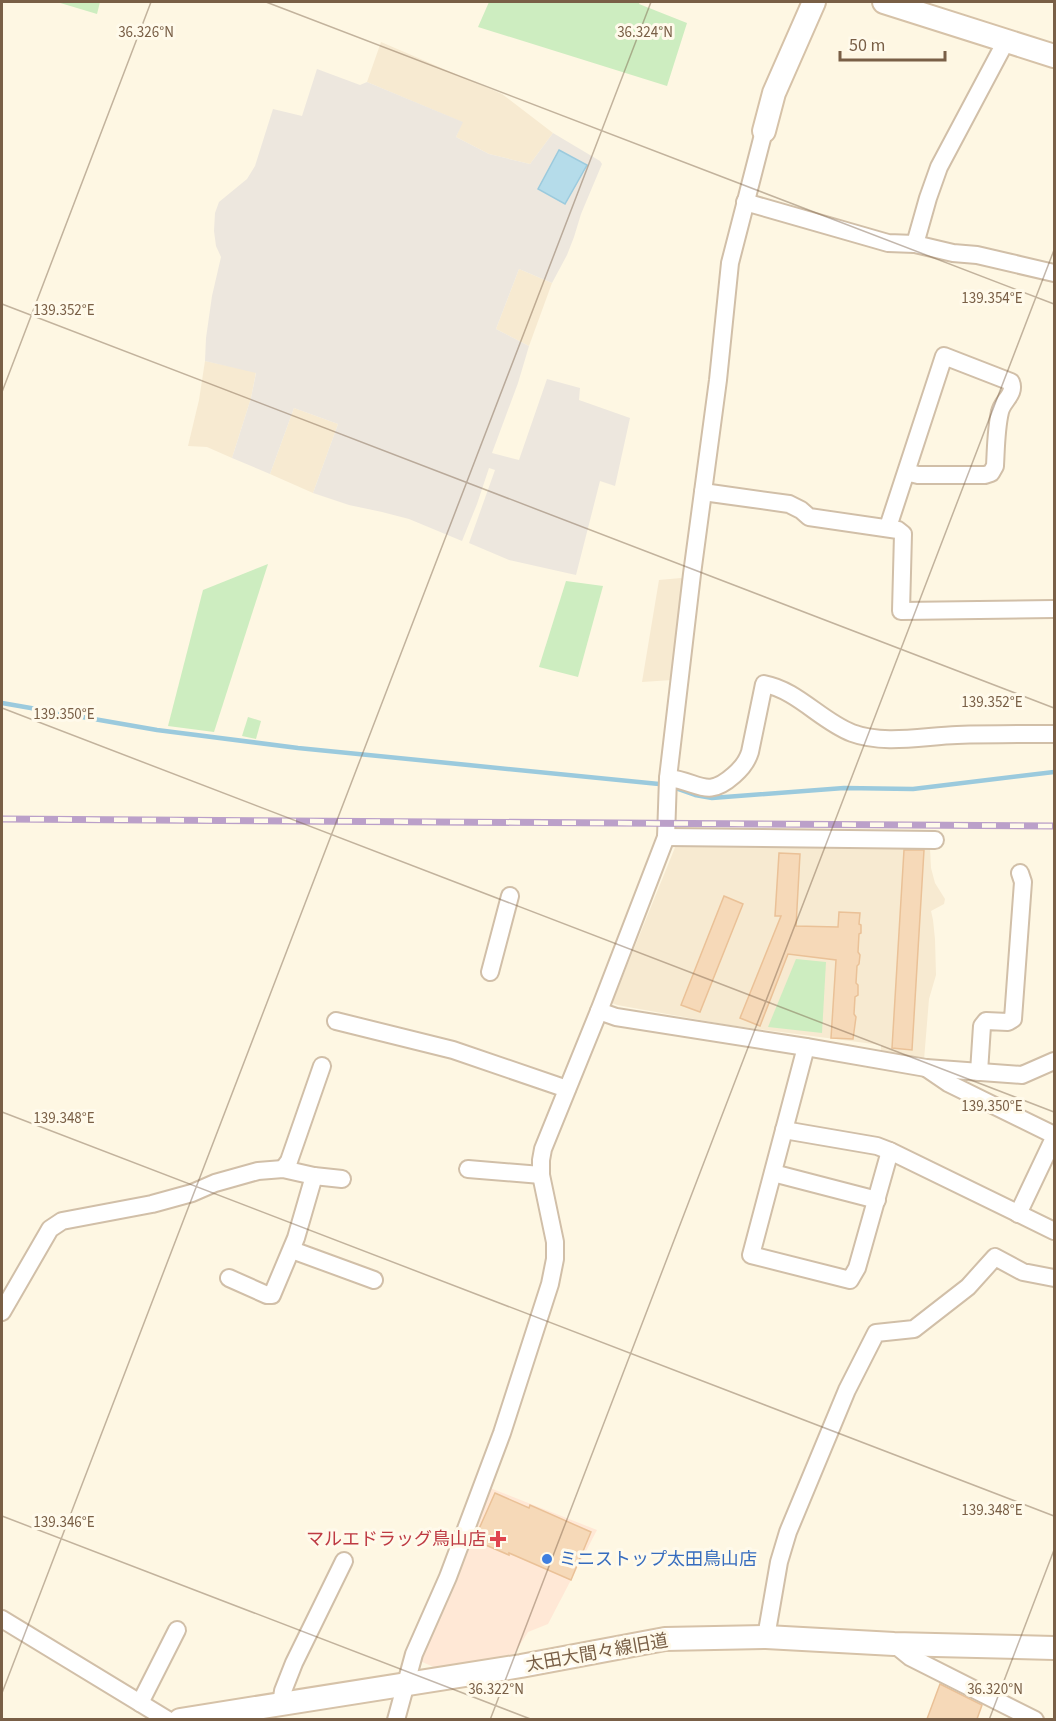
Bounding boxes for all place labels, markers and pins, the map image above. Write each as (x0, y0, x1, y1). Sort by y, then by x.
place label: マルエドラッグ鳥山店 (306, 1527, 486, 1552)
marker: マルエドラッグ鳥山店 (491, 1532, 505, 1546)
place label: ミニストップ太田鳥山店 (559, 1547, 757, 1572)
marker: ミニストップ太田鳥山店 (540, 1552, 554, 1566)

